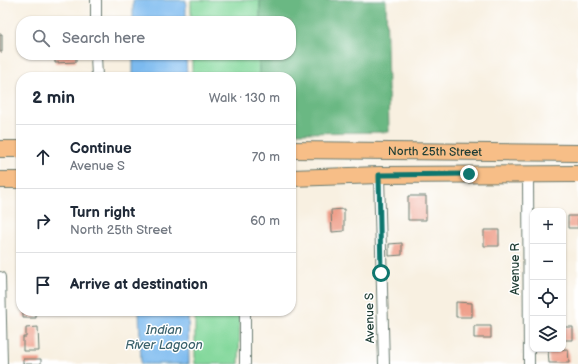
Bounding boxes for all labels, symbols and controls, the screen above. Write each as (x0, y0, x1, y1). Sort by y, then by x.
search box (16, 16, 296, 60)
icon: search (30, 27, 52, 49)
text: Search here (62, 29, 145, 48)
text: 2 min (32, 88, 75, 108)
text: Walk · 130 m (209, 90, 280, 106)
text: Continue (70, 139, 132, 158)
street label: North 25th Street (388, 144, 482, 160)
icon: ahead (32, 146, 54, 168)
text: 70 m (252, 149, 280, 165)
text: Avenue S (70, 158, 125, 174)
route end (460, 165, 478, 183)
text: Turn right (70, 203, 135, 222)
map controls (530, 208, 566, 352)
button: + (530, 208, 566, 244)
icon: right (32, 210, 54, 232)
text: 60 m (250, 213, 280, 229)
text: North 25th Street (70, 222, 172, 238)
street label: Avenue R (508, 243, 523, 295)
button: − (530, 244, 566, 280)
route start (372, 264, 390, 282)
icon: arrive (32, 274, 54, 296)
text: Arrive at destination (70, 275, 208, 294)
button: locate (530, 280, 566, 316)
street label: Avenue S (362, 293, 378, 343)
button: layers (530, 316, 566, 352)
water label: Indian River Lagoon (125, 322, 203, 353)

